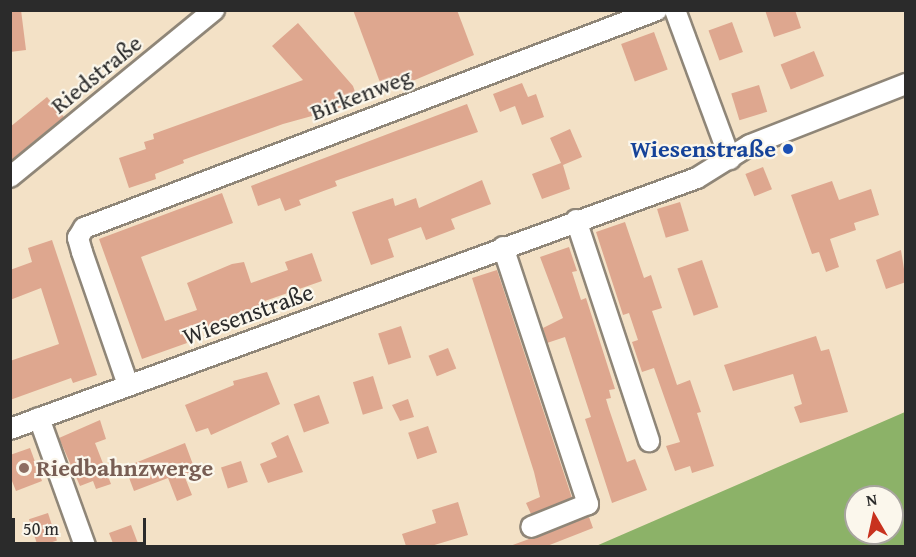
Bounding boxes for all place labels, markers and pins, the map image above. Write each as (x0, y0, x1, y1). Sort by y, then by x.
place label: Wiesenstraße (630, 135, 776, 163)
marker: Wiesenstraße (781, 142, 795, 156)
place label: Riedbahnzwerge (36, 454, 213, 482)
marker: Riedbahnzwerge (17, 461, 31, 475)

